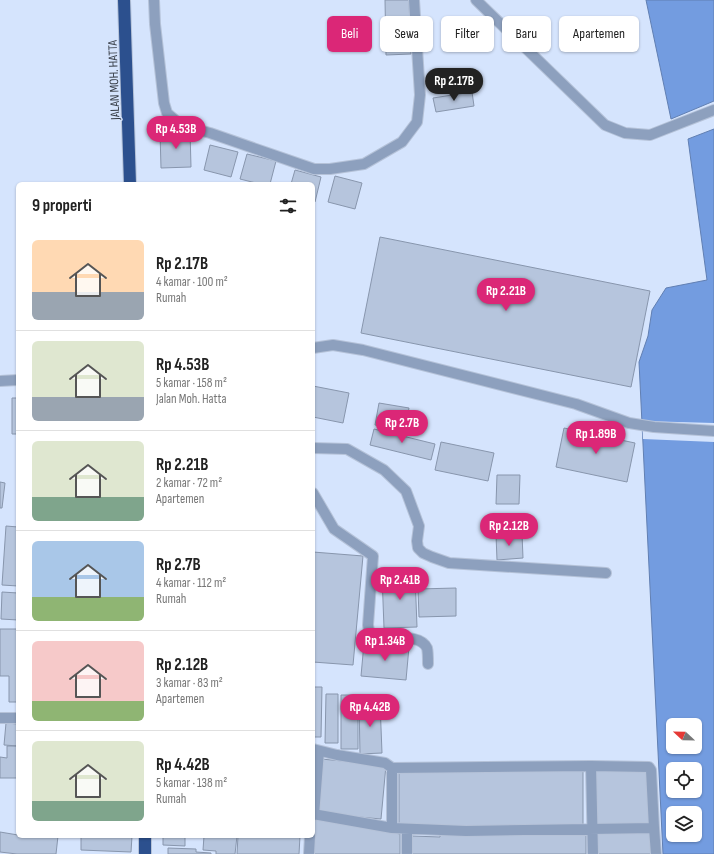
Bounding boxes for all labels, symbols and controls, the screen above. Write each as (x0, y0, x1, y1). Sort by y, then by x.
chip: Beli (327, 16, 372, 52)
chip: Sewa (380, 16, 433, 52)
chip: Filter (441, 16, 494, 52)
chip: Baru (502, 16, 551, 52)
chip: Apartemen (559, 16, 639, 52)
street label: JALAN MOH. HATTA (105, 39, 123, 121)
pin: Rp 2.17B (413, 68, 495, 102)
text: Rp 2.17B (434, 73, 474, 89)
pin: Rp 4.53B (135, 116, 217, 150)
text: Rp 4.53B (156, 121, 196, 137)
icon: filters (277, 195, 299, 217)
text: 9 properti (32, 196, 92, 216)
text: Rp 2.17B (156, 254, 208, 274)
icon: home (64, 256, 112, 304)
text: 4 kamar · 100 m² (156, 274, 228, 290)
pin: Rp 2.21B (465, 278, 547, 312)
text: Rp 2.21B (486, 283, 526, 299)
text: Rumah (156, 290, 186, 306)
text: Rp 4.53B (156, 355, 209, 375)
icon: home (64, 357, 112, 405)
text: 5 kamar · 158 m² (156, 375, 227, 391)
text: Jalan Moh. Hatta (156, 391, 226, 407)
pin: Rp 2.7B (365, 410, 439, 444)
text: Rp 2.7B (385, 415, 419, 431)
pin: Rp 1.89B (555, 421, 637, 455)
text: Rp 1.89B (576, 426, 616, 442)
text: Rp 2.21B (156, 455, 208, 475)
icon: home (64, 457, 112, 505)
text: 2 kamar · 72 m² (156, 475, 222, 491)
text: Apartemen (156, 491, 204, 507)
pin: Rp 2.12B (468, 513, 550, 547)
text: Rp 2.12B (489, 518, 529, 534)
text: Rp 2.7B (156, 555, 201, 575)
icon: home (64, 557, 112, 605)
pin: Rp 2.41B (359, 567, 441, 601)
text: Rp 2.41B (380, 572, 420, 588)
text: 4 kamar · 112 m² (156, 575, 226, 591)
text: Rumah (156, 591, 186, 607)
pin: Rp 1.34B (344, 628, 426, 662)
text: Rp 1.34B (365, 633, 405, 649)
text: Rp 2.12B (156, 655, 208, 675)
icon: home (64, 657, 112, 705)
text: 3 kamar · 83 m² (156, 675, 223, 691)
text: Apartemen (156, 691, 204, 707)
pin: Rp 4.42B (329, 694, 411, 728)
text: Rp 4.42B (349, 699, 391, 715)
north arrow (666, 718, 702, 754)
map controls (666, 718, 702, 842)
text: Rp 4.42B (156, 755, 210, 775)
icon: home (64, 757, 112, 805)
button: locate (666, 762, 702, 798)
text: 5 kamar · 138 m² (156, 775, 227, 791)
text: Rumah (156, 791, 186, 807)
button: layers (666, 806, 702, 842)

